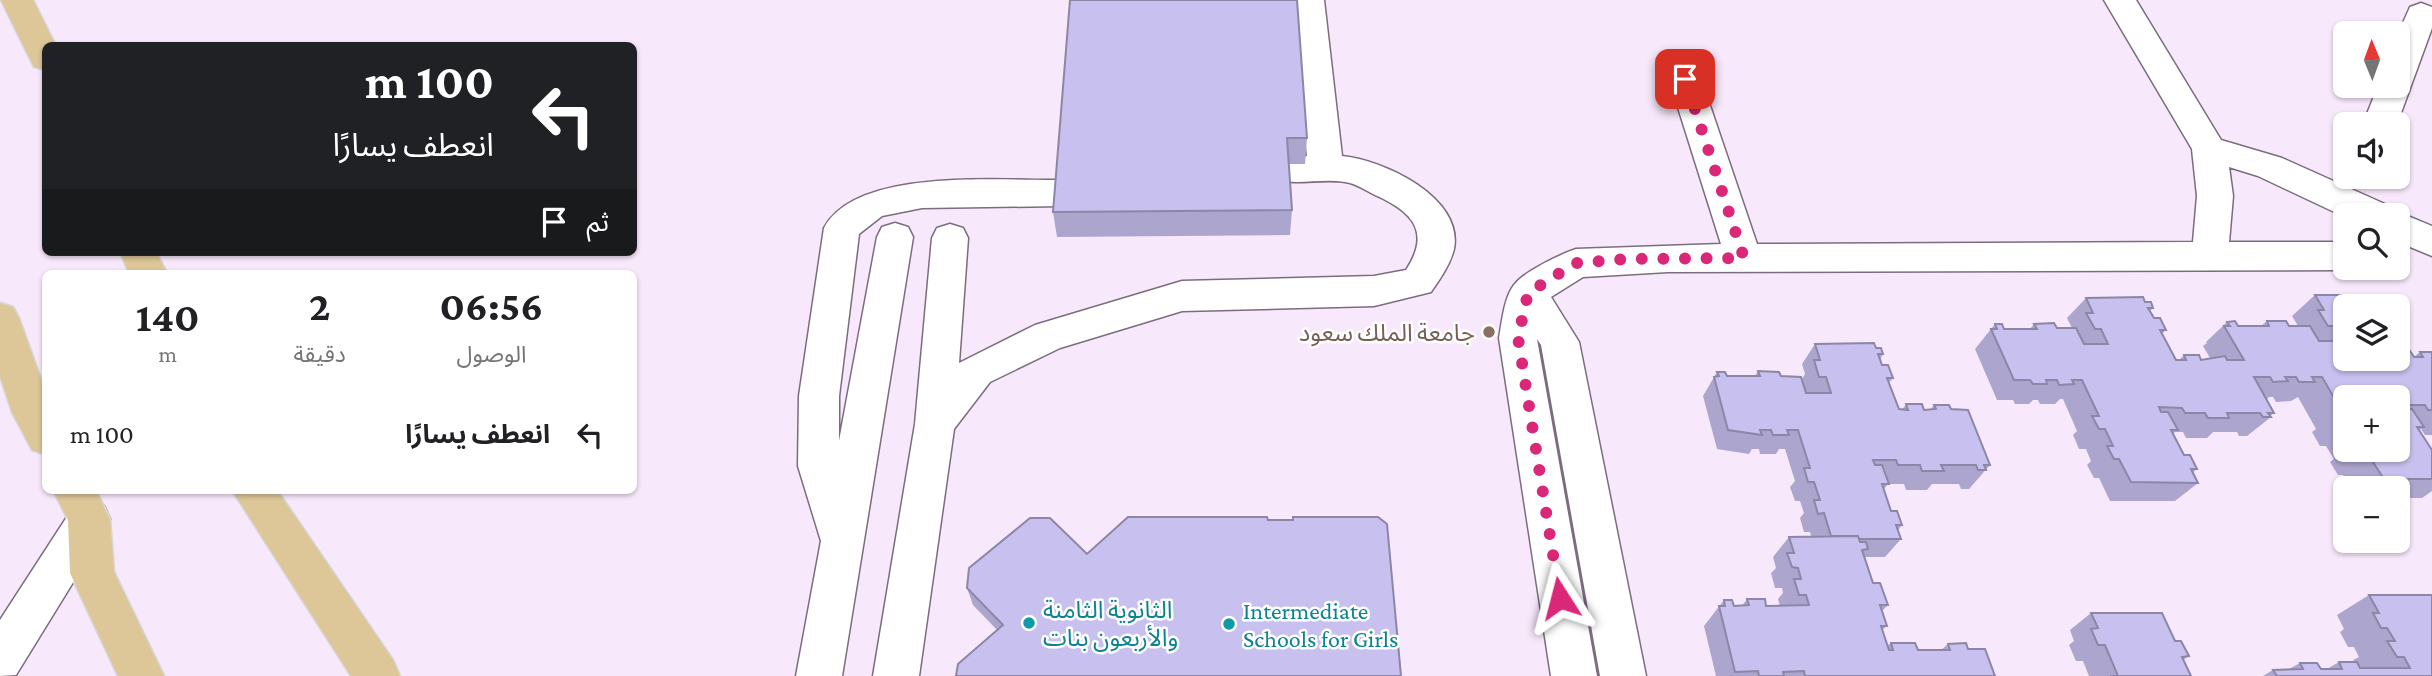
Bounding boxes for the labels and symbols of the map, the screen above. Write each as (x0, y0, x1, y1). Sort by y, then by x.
north arrow (2333, 21, 2410, 98)
pin (1655, 49, 1715, 109)
place label: جامعة الملك سعود (1299, 319, 1475, 347)
marker: جامعة الملك سعود (1481, 324, 1497, 340)
position arrow (1523, 561, 1597, 635)
place label: الثانوية الثامنة والأربعون بنات (1043, 596, 1178, 652)
place label: Intermediate Schools for Girls (1243, 597, 1398, 652)
marker: الثانوية الثامنة والأربعون بنات (1021, 615, 1037, 631)
marker: Intermediate Schools for Girls (1221, 616, 1237, 632)

